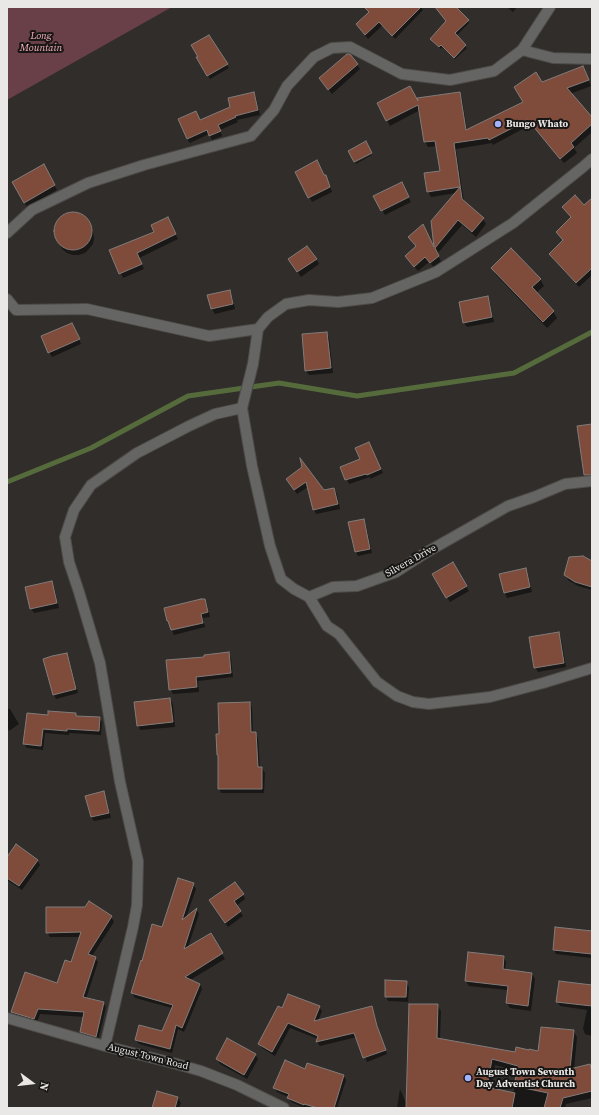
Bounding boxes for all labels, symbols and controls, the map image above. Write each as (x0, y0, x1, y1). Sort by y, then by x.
park label: Long Mountain (20, 30, 62, 54)
place label: Bungo Whato (506, 118, 568, 130)
marker: Bungo Whato (493, 119, 503, 129)
street label: Silvera Drive (383, 542, 439, 580)
street label: August Town Road (106, 1041, 190, 1073)
north arrow (12, 1063, 52, 1103)
place label: August Town Seventh Day Adventist Church (476, 1066, 575, 1090)
marker: August Town Seventh Day Adventist Church (463, 1073, 473, 1083)
text: N (36, 1080, 52, 1092)

